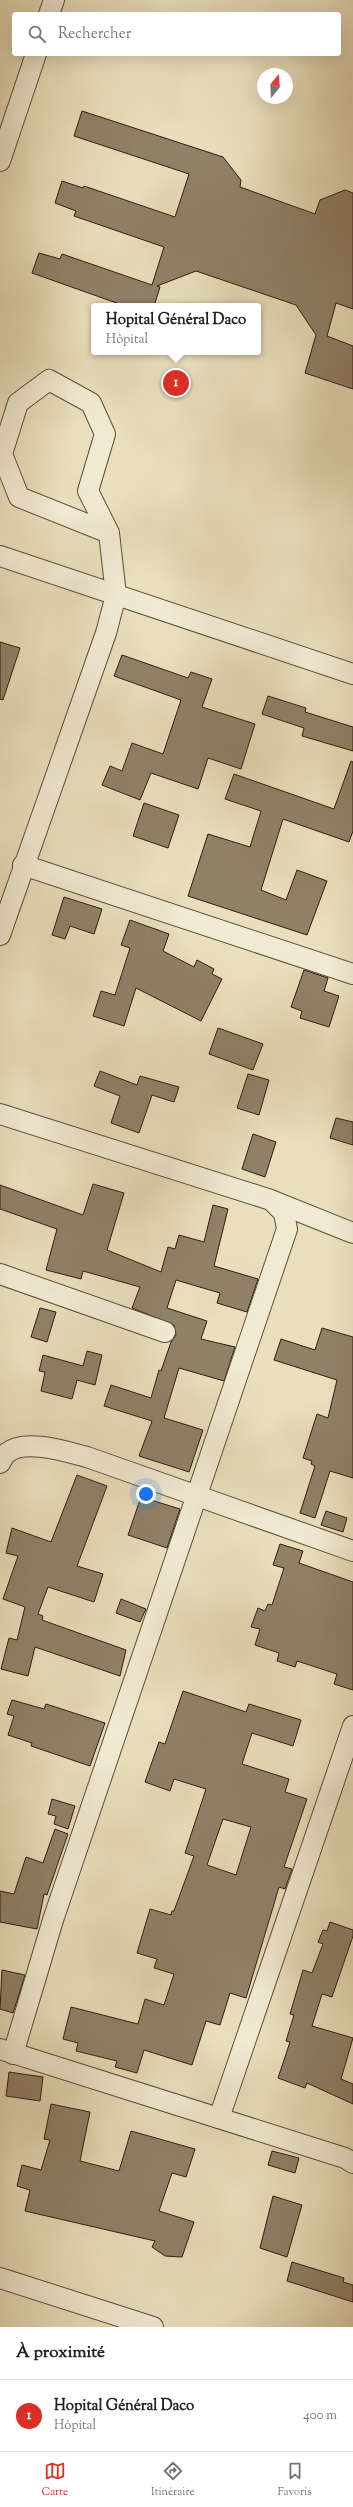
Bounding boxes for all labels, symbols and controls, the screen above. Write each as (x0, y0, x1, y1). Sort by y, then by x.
search box (12, 12, 341, 56)
icon: search (26, 23, 48, 45)
text: Rechercher (58, 24, 131, 45)
north arrow (257, 68, 293, 104)
popup (91, 303, 261, 355)
text: Hopital Général Daco (106, 310, 246, 331)
text: Hôpital (106, 331, 148, 349)
pin: 1 (163, 368, 189, 398)
your location (136, 1484, 156, 1504)
text: À proximité (16, 2341, 105, 2365)
text: Hopital Général Daco (54, 2396, 194, 2417)
text: 1 (27, 2407, 31, 2425)
text: 400 m (303, 2407, 337, 2425)
text: Hôpital (54, 2417, 96, 2435)
tab: Carte (41, 2460, 68, 2500)
tab: Itinéraire (151, 2460, 195, 2500)
tab: Favoris (278, 2460, 311, 2500)

